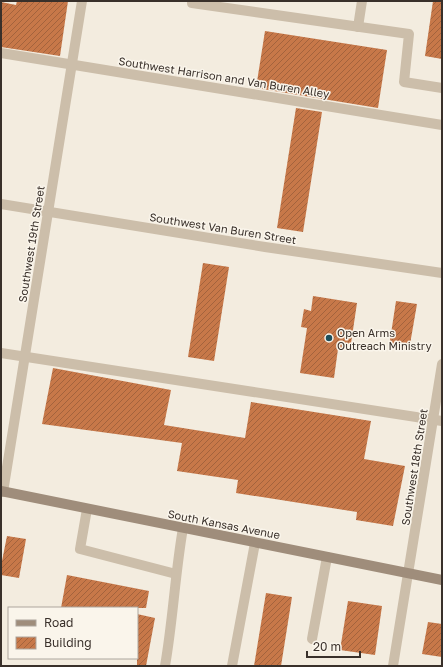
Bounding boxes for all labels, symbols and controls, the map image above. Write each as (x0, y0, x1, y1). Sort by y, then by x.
street label: Southwest Harrison and Van Buren Alley (118, 54, 330, 100)
street label: Southwest 19th Street (15, 185, 47, 303)
street label: Southwest Van Buren Street (149, 210, 297, 246)
place label: Open Arms Outreach Ministry (337, 326, 432, 352)
marker: Open Arms Outreach Ministry (324, 333, 334, 343)
street label: Southwest 18th Street (398, 408, 430, 526)
street label: South Kansas Avenue (167, 507, 281, 541)
legend (8, 607, 138, 659)
text: Road (44, 615, 73, 630)
scale bar (307, 633, 360, 659)
text: Building (44, 635, 92, 650)
text: 20 m (313, 639, 341, 654)

